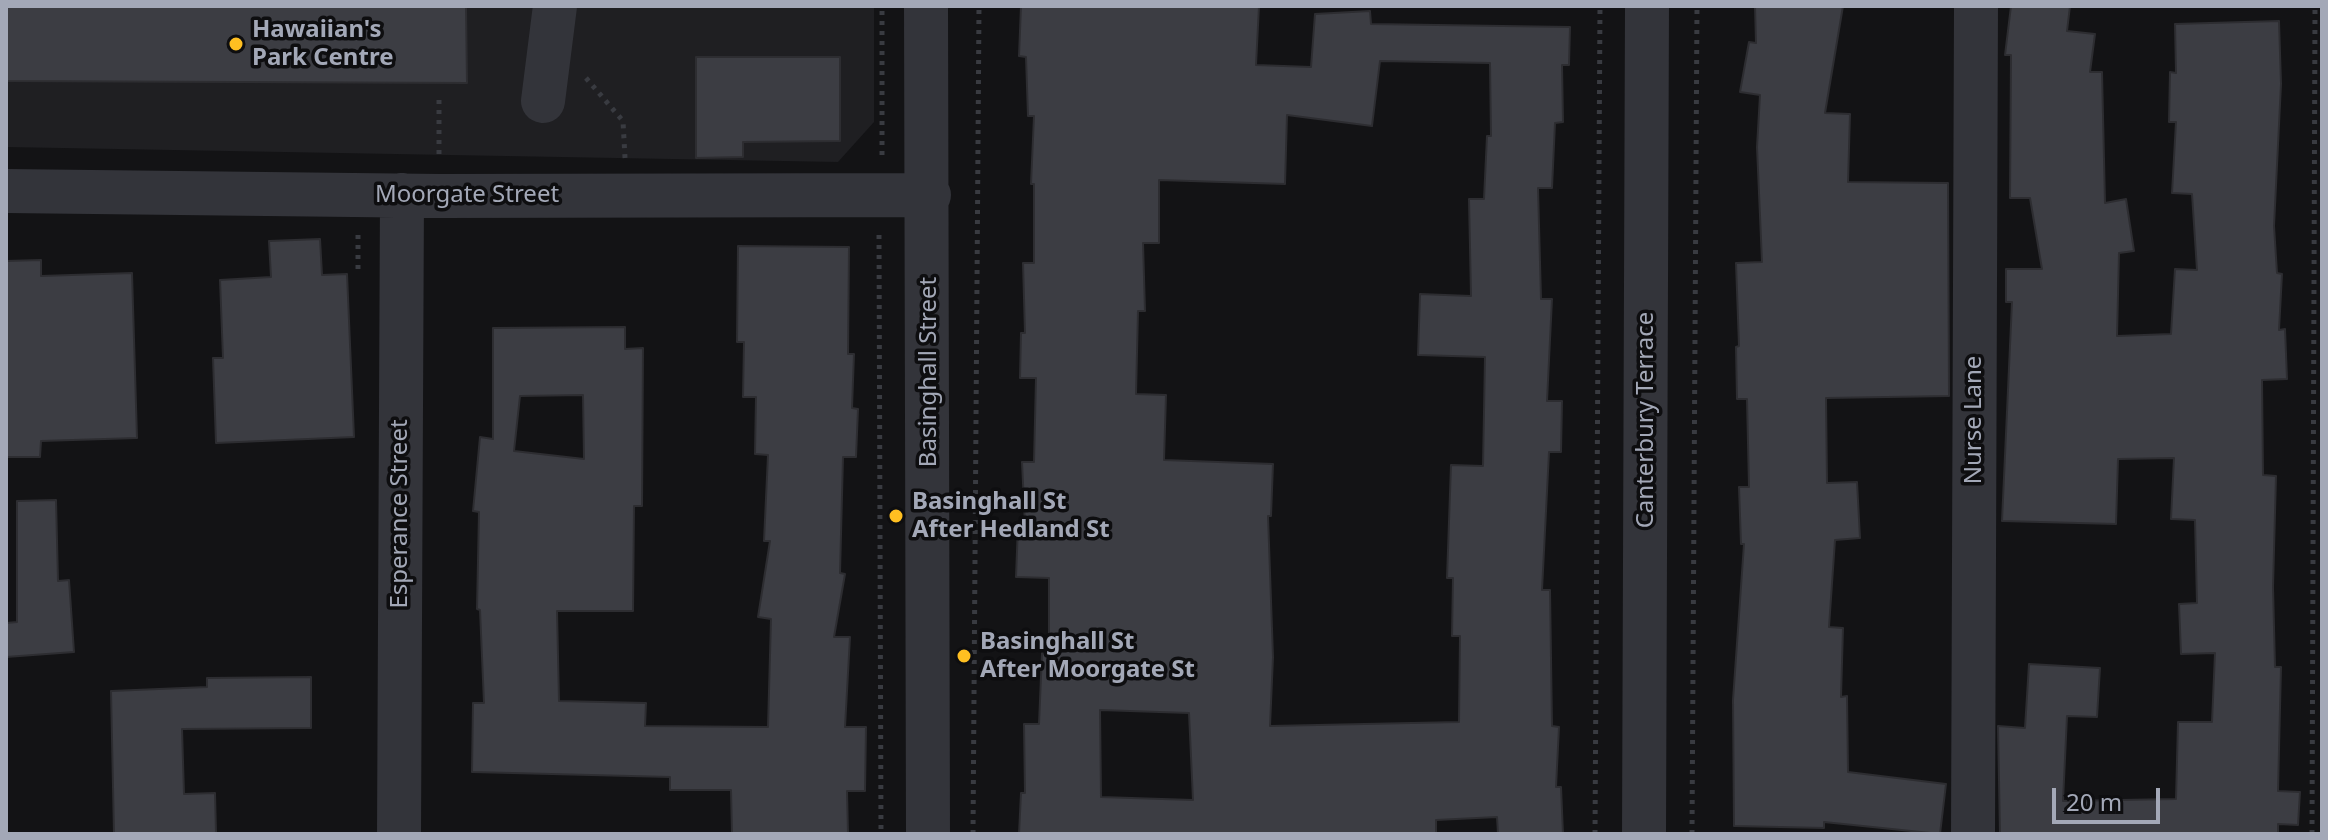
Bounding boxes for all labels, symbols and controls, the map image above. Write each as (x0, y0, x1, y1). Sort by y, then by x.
place label: Hawaiian's Park Centre (252, 16, 393, 72)
marker: Hawaiian's Park Centre (227, 35, 245, 53)
street label: Moorgate Street (375, 181, 559, 209)
street label: Basinghall Street (915, 277, 943, 467)
street label: Canterbury Terrace (1632, 312, 1660, 528)
street label: Nurse Lane (1960, 356, 1988, 484)
street label: Esperance Street (386, 419, 414, 609)
place label: Basinghall St After Hedland St (912, 488, 1110, 544)
marker: Basinghall St After Hedland St (887, 507, 905, 525)
place label: Basinghall St After Moorgate St (980, 628, 1195, 684)
marker: Basinghall St After Moorgate St (955, 647, 973, 665)
scale bar (2056, 772, 2164, 822)
text: 20 m (2066, 785, 2122, 818)

